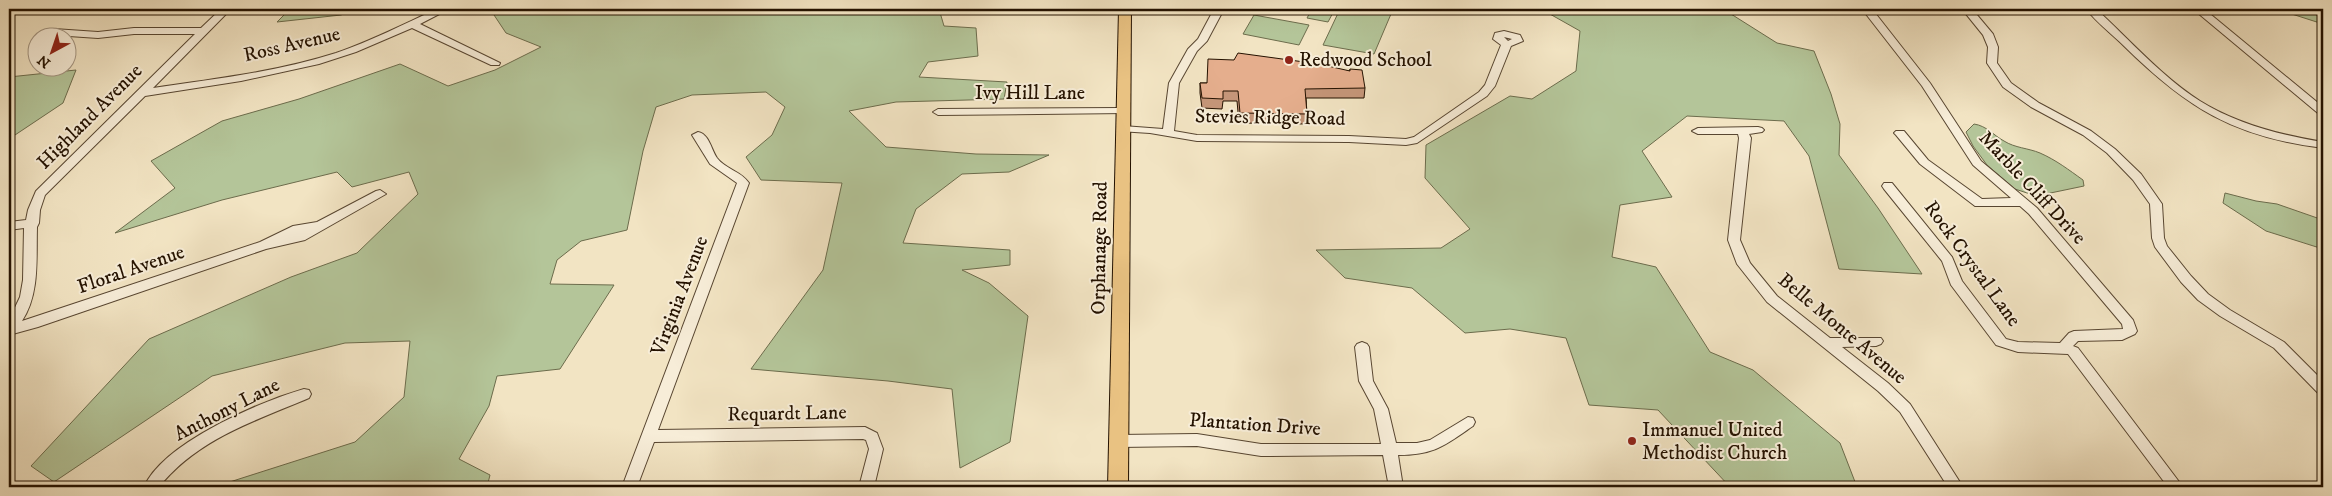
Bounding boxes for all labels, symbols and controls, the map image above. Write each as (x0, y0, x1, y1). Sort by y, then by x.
street label: Ross Avenue (241, 22, 343, 68)
north arrow (28, 28, 78, 78)
place label: Redwood School (1299, 48, 1432, 73)
text: N (34, 50, 54, 72)
marker: Redwood School (1283, 54, 1295, 66)
street label: Highland Avenue (32, 59, 148, 175)
street label: Ivy Hill Lane (975, 81, 1085, 106)
street label: Stevies Ridge Road (1195, 104, 1345, 132)
street label: Marble Cliff Drive (1973, 126, 2091, 250)
street label: Orphanage Road (1086, 181, 1114, 315)
street label: Rock Crystal Lane (1918, 196, 2026, 332)
street label: Virginia Avenue (645, 233, 714, 360)
street label: Floral Avenue (74, 240, 188, 300)
street label: Belle Monte Avenue (1773, 268, 1911, 390)
street label: Anthony Lane (170, 373, 284, 447)
street label: Requardt Lane (727, 400, 847, 428)
street label: Plantation Drive (1188, 408, 1322, 442)
place label: Immanuel United Methodist Church (1642, 418, 1788, 466)
marker: Immanuel United Methodist Church (1626, 435, 1638, 447)

